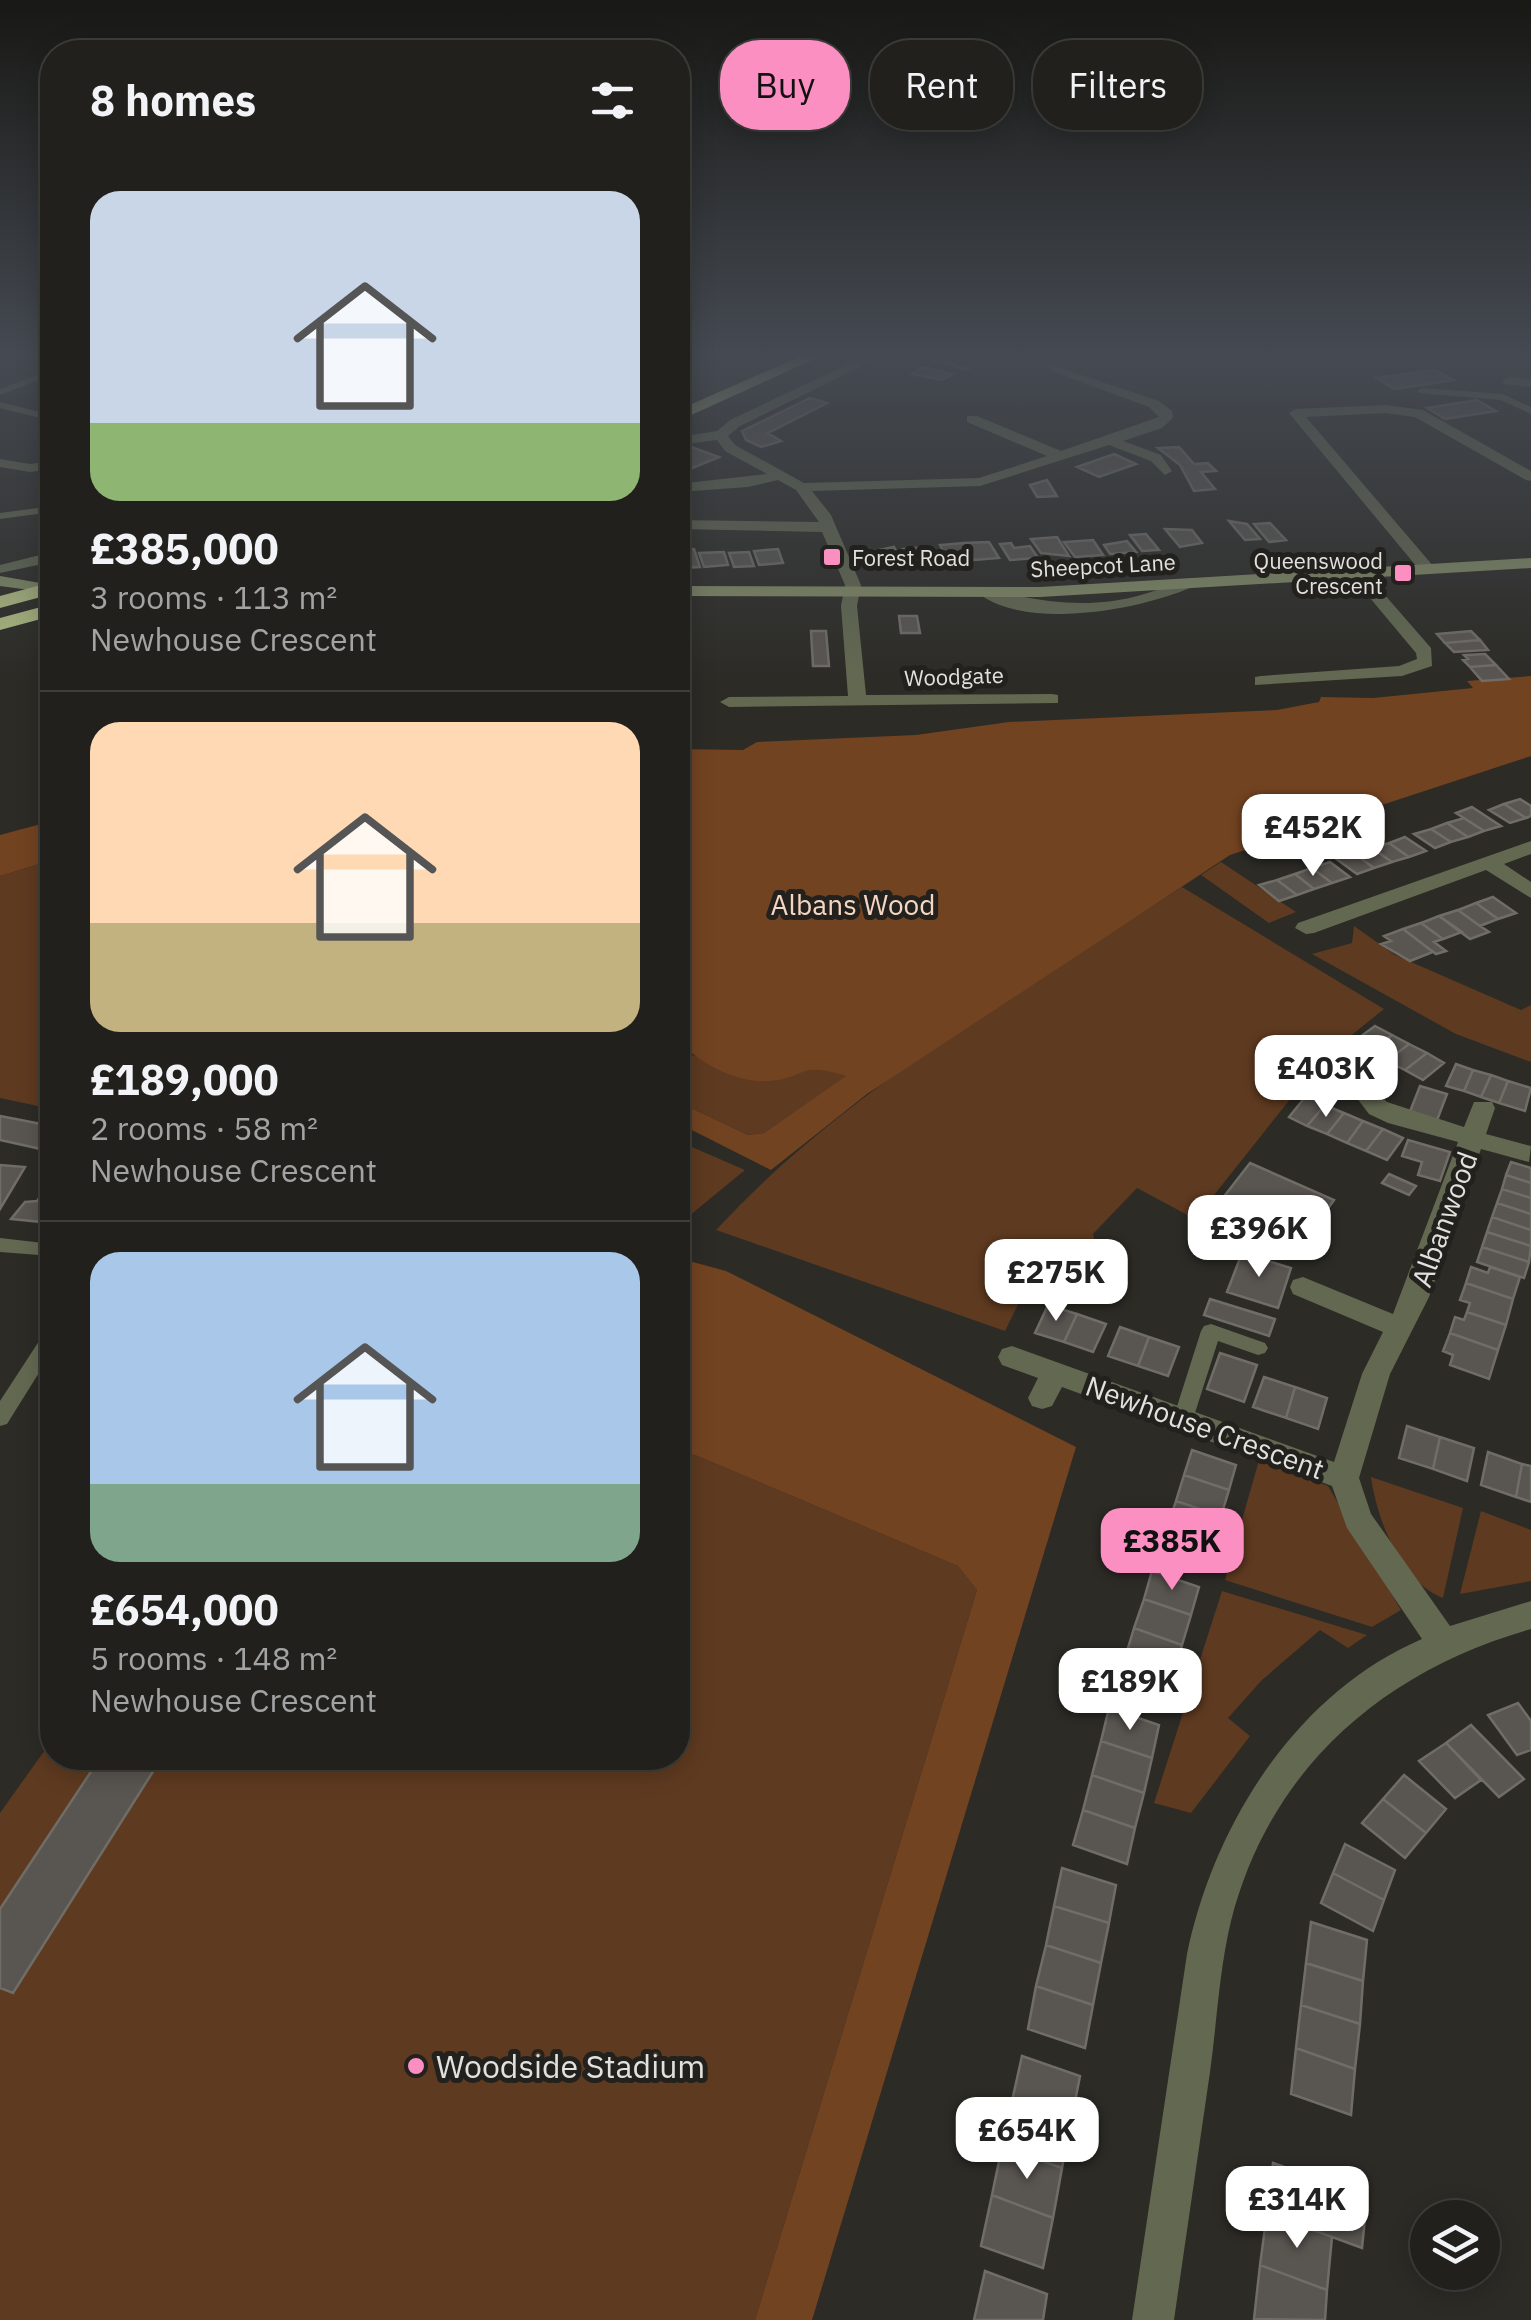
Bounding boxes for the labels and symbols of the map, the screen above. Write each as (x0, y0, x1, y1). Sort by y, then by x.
place label: Forest Road (852, 543, 970, 572)
marker: Forest Road (821, 546, 843, 568)
place label: Queenswood Crescent (1254, 546, 1383, 600)
street label: Sheepcot Lane (1029, 547, 1177, 583)
marker: Queenswood Crescent (1392, 562, 1414, 584)
street label: Woodgate (904, 660, 1004, 692)
pin: £452K (1243, 794, 1383, 879)
park label: Albans Wood (770, 886, 936, 923)
pin: £403K (1256, 1035, 1396, 1120)
street label: Albanwood (1402, 1146, 1486, 1292)
pin: £396K (1189, 1195, 1329, 1280)
pin: £275K (986, 1239, 1126, 1324)
street label: Newhouse Crescent (1081, 1367, 1329, 1487)
pin: £385K (1102, 1508, 1242, 1593)
pin: £189K (1060, 1648, 1200, 1733)
place label: Woodside Stadium (436, 2045, 705, 2087)
marker: Woodside Stadium (405, 2055, 427, 2077)
pin: £654K (957, 2097, 1097, 2182)
pin: £314K (1227, 2166, 1367, 2251)

